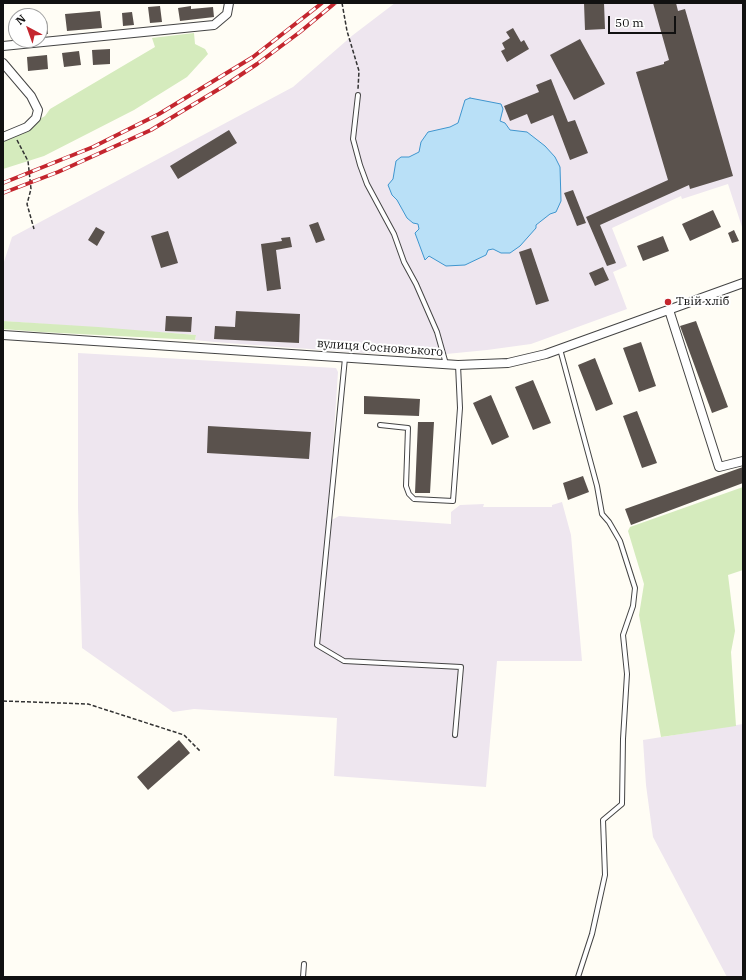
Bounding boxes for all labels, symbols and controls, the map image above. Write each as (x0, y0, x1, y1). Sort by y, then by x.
north arrow (8, 8, 48, 48)
scale bar (610, 8, 678, 34)
text: N (13, 12, 29, 28)
text: 50 m (615, 15, 644, 30)
place label: Твій хліб (676, 295, 729, 309)
marker: Твій хліб (663, 297, 673, 307)
street label: вулиця Сосновського (316, 336, 444, 360)

